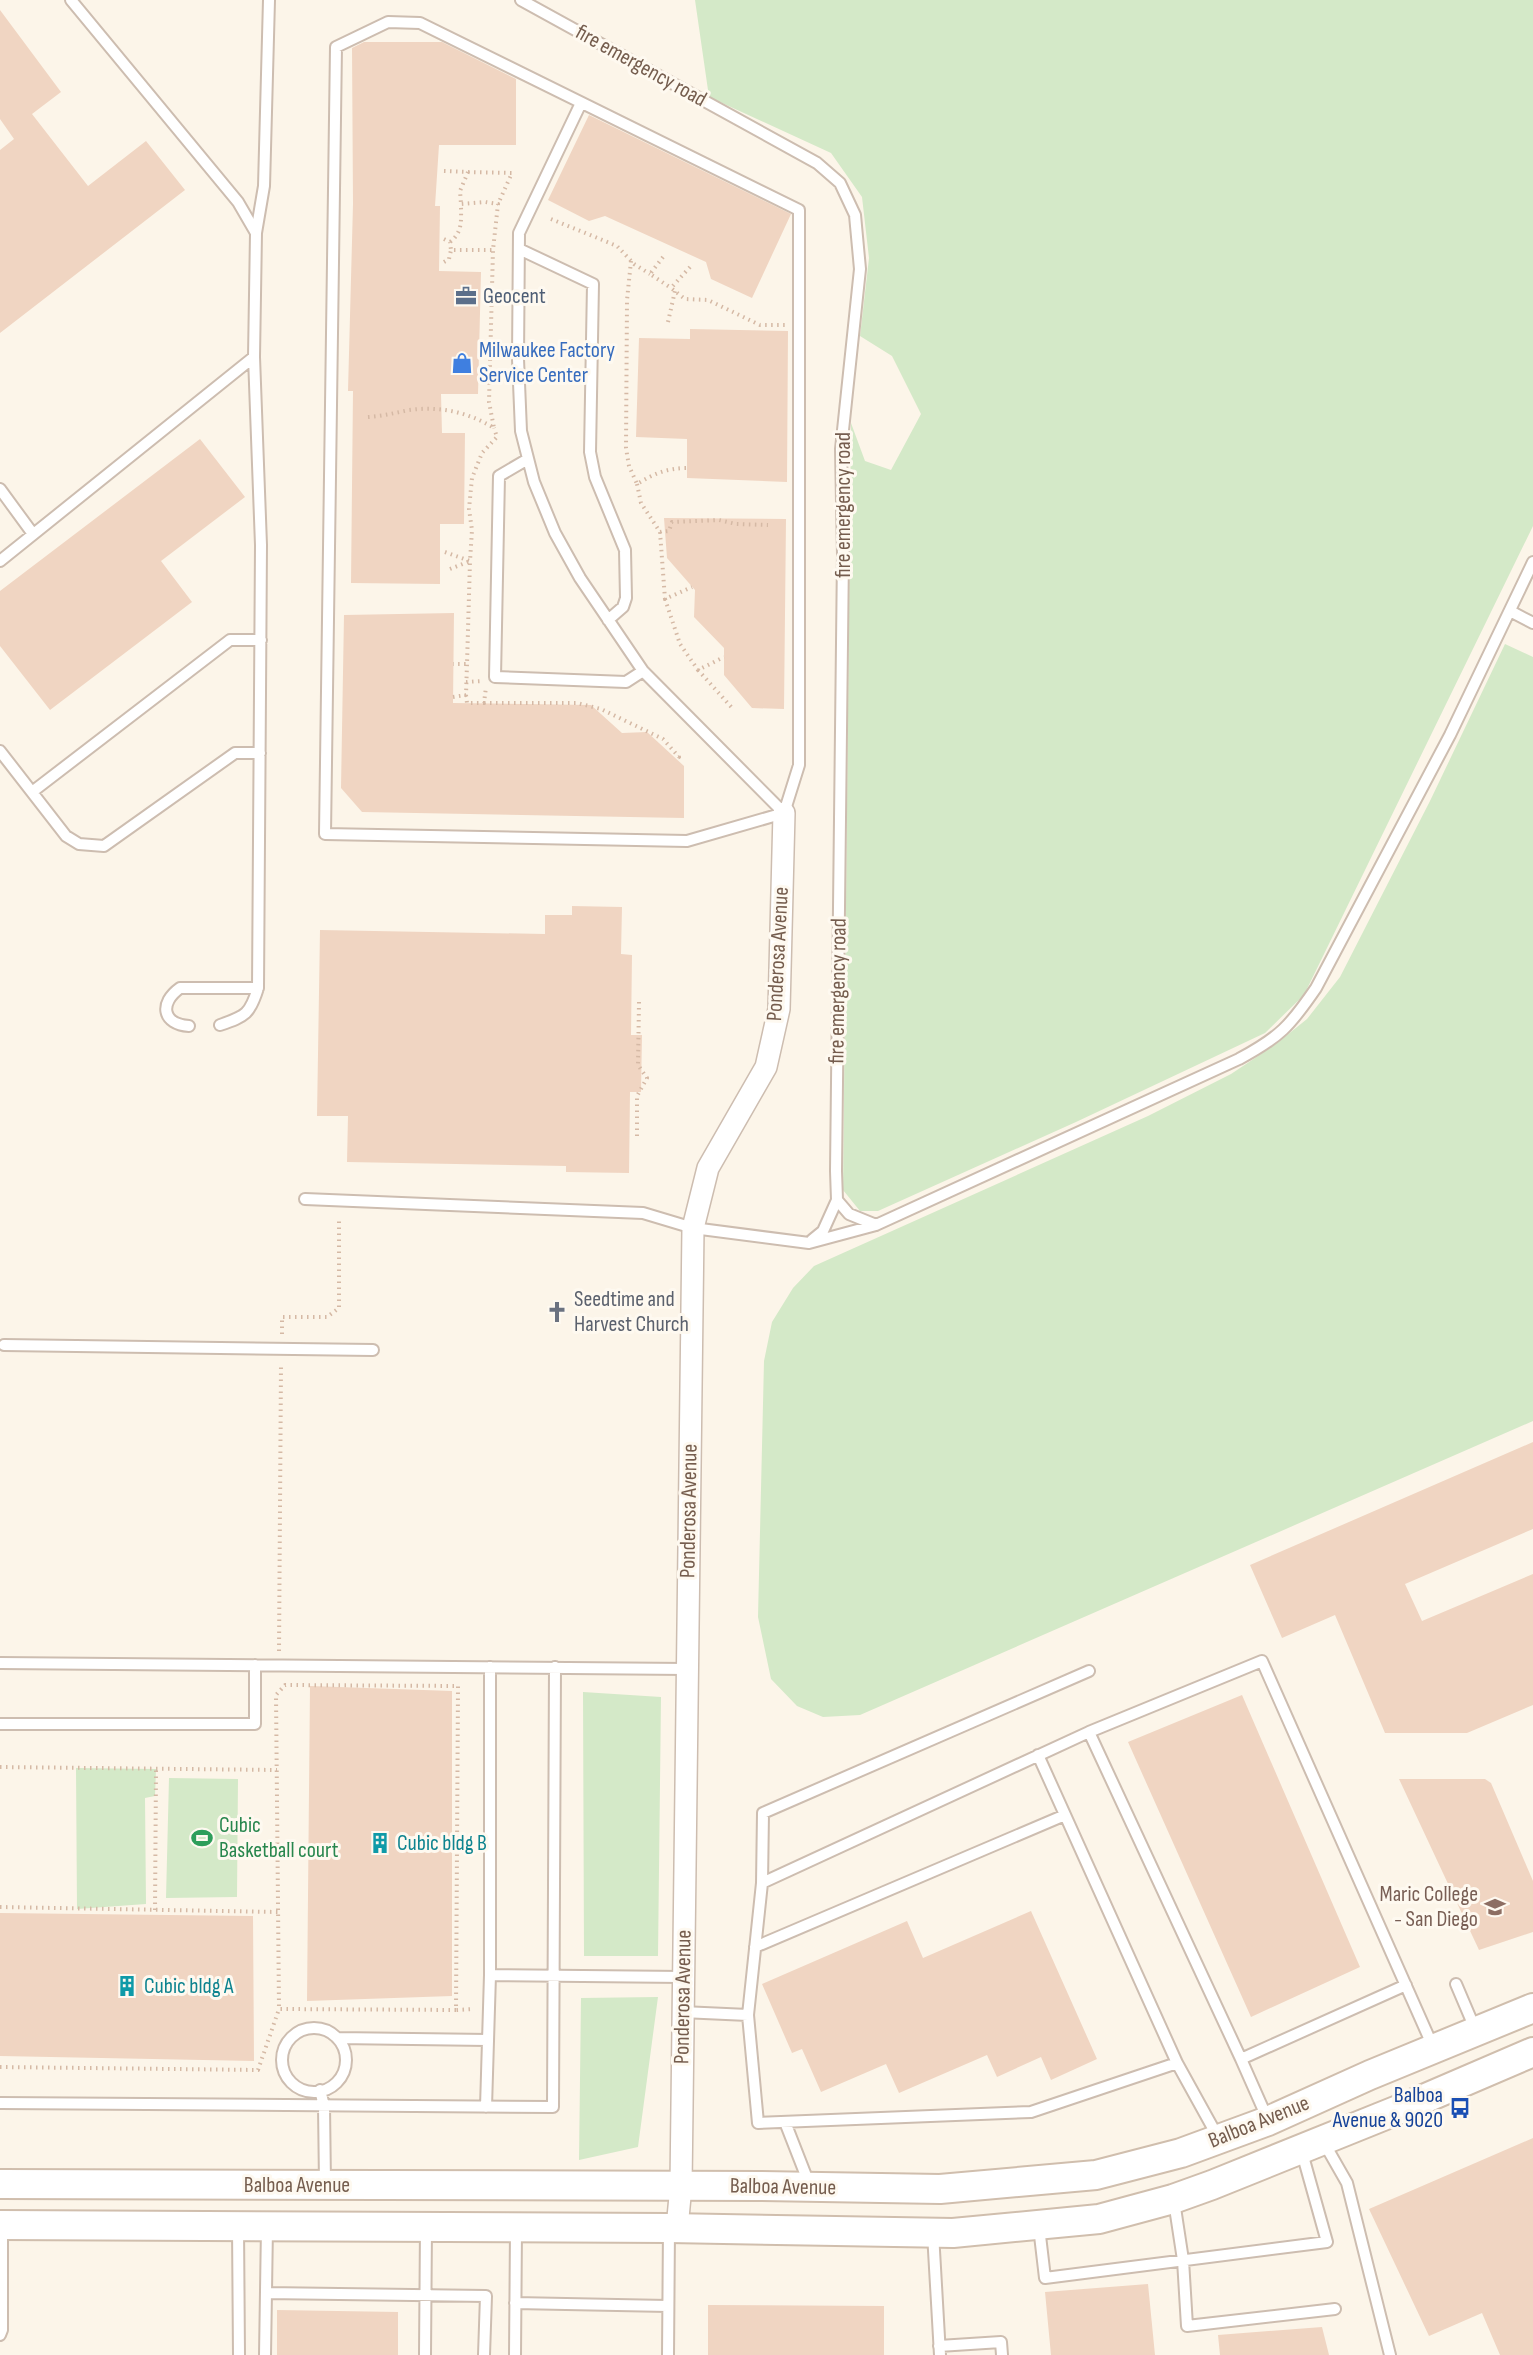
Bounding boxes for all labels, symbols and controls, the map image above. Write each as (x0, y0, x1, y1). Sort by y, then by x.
street label: fire emergency road (571, 19, 711, 113)
place label: Geocent (483, 283, 546, 310)
office icon: Geocent (454, 284, 478, 308)
place label: Milwaukee Factory Service Center (479, 337, 615, 389)
shop icon: Milwaukee Factory Service Center (450, 351, 474, 375)
street label: fire emergency road (830, 432, 857, 578)
street label: Ponderosa Avenue (761, 886, 795, 1022)
street label: fire emergency road (823, 918, 853, 1064)
place label: Seedtime and Harvest Church (574, 1286, 689, 1338)
church icon: Seedtime and Harvest Church (545, 1300, 569, 1324)
street label: Ponderosa Avenue (674, 1444, 704, 1578)
place label: Cubic Basketball court (219, 1812, 339, 1864)
sports icon: Cubic Basketball court (190, 1826, 214, 1850)
place label: Cubic bldg B (397, 1830, 487, 1857)
building icon: Cubic bldg B (368, 1831, 392, 1855)
place label: Maric College - San Diego (1380, 1881, 1478, 1933)
school or university icon: Maric College - San Diego (1483, 1895, 1507, 1919)
street label: Ponderosa Avenue (668, 1930, 698, 2064)
place label: Cubic bldg A (144, 1973, 234, 2000)
building icon: Cubic bldg A (115, 1974, 139, 1998)
place label: Balboa Avenue & 9020 (1332, 2082, 1443, 2134)
street label: Balboa Avenue (1205, 2090, 1313, 2154)
bus stop icon: Balboa Avenue & 9020 (1448, 2096, 1472, 2120)
street label: Balboa Avenue (244, 2172, 350, 2199)
street label: Balboa Avenue (730, 2173, 836, 2201)

